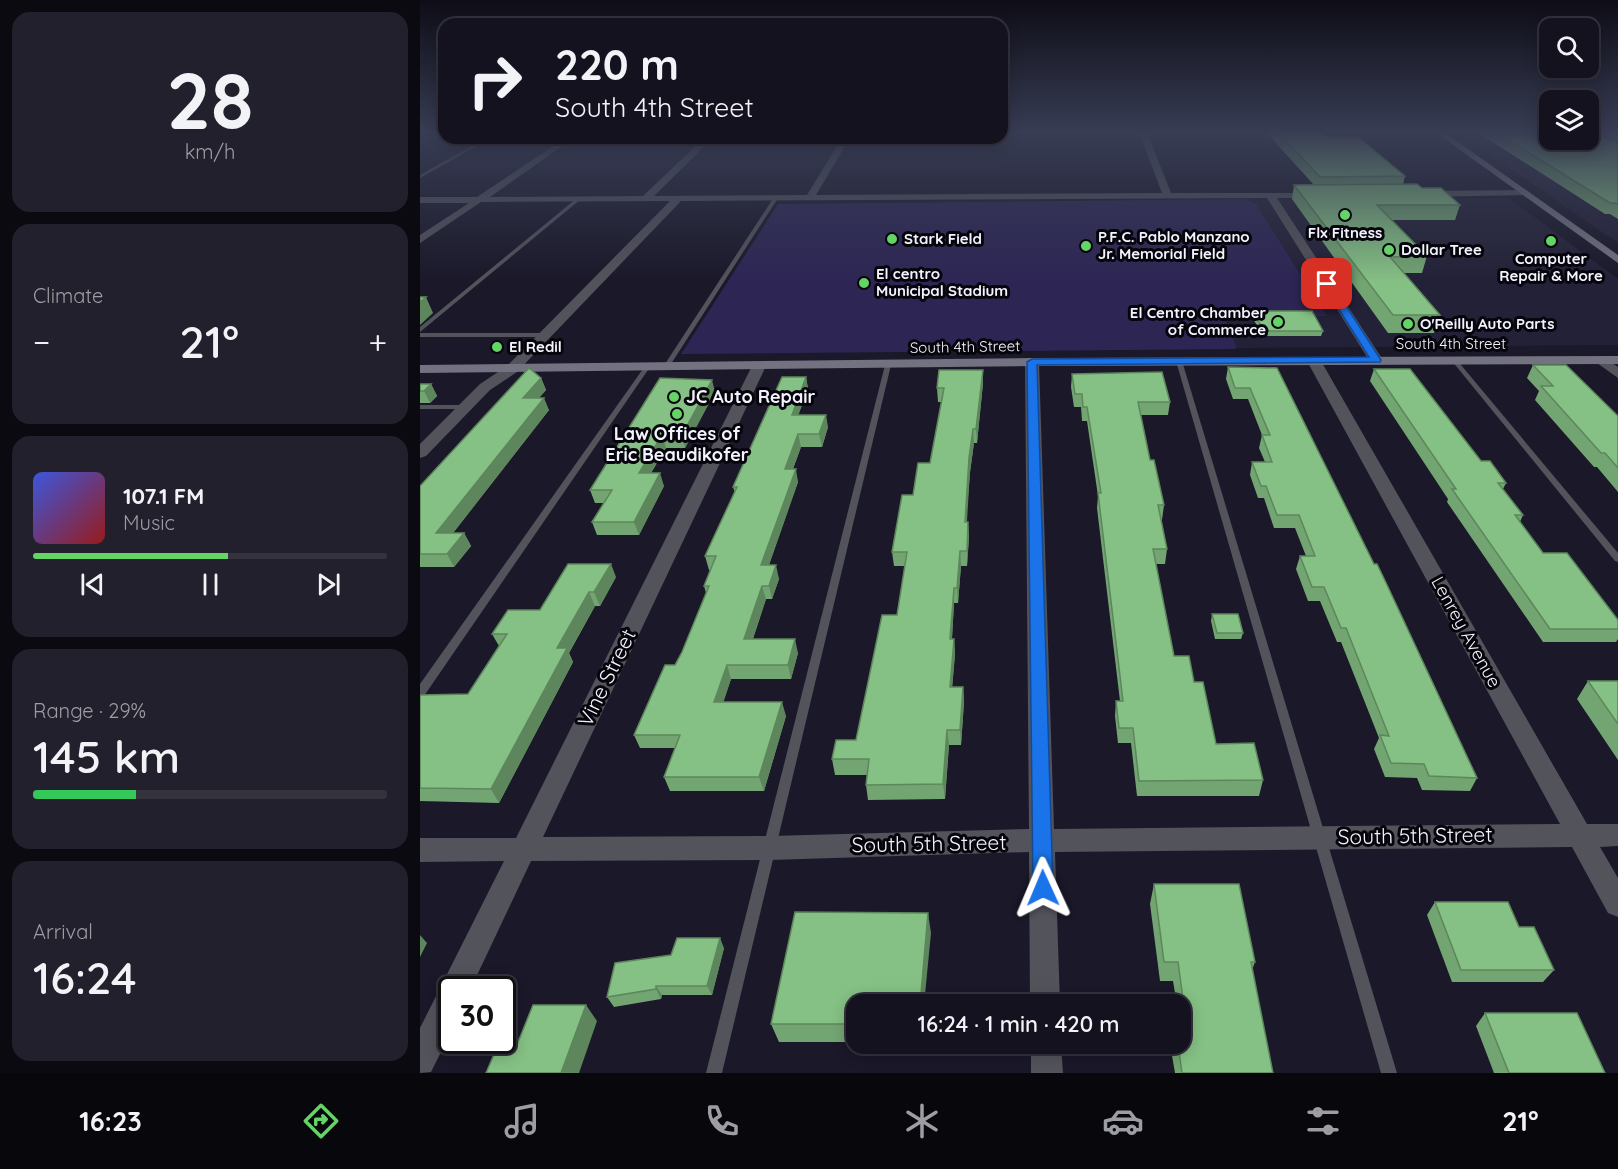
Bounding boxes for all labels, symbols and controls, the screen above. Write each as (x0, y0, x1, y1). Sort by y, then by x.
map controls (1539, 18, 1599, 150)
button: search (1539, 18, 1599, 78)
text: 220 m (555, 38, 679, 91)
icon: right (456, 42, 534, 120)
text: 28 (166, 51, 254, 149)
text: South 4th Street (555, 90, 754, 124)
button: layers (1539, 90, 1599, 150)
text: km/h (185, 139, 235, 164)
marker: Flx Fitness (1338, 208, 1352, 222)
place label: Flx Fitness (1308, 223, 1382, 242)
place label: P.F.C. Pablo Manzano Jr. Memorial Field (1098, 227, 1250, 263)
place label: Stark Field (904, 229, 982, 248)
marker: Stark Field (885, 232, 899, 246)
marker: Computer Repair & More (1544, 234, 1558, 248)
marker: P.F.C. Pablo Manzano Jr. Memorial Field (1079, 239, 1093, 253)
place label: Dollar Tree (1401, 240, 1482, 259)
marker: Dollar Tree (1382, 243, 1396, 257)
place label: Computer Repair & More (1499, 249, 1603, 285)
pin (1301, 258, 1352, 309)
place label: El centro Municipal Stadium (876, 264, 1008, 300)
icon: arrive (1310, 267, 1343, 300)
marker: El centro Municipal Stadium (857, 276, 871, 290)
text: Climate (33, 283, 103, 308)
place label: El Centro Chamber of Commerce (1130, 303, 1266, 339)
text: 21° (180, 313, 239, 369)
place label: O'Reilly Auto Parts (1420, 314, 1555, 333)
marker: El Centro Chamber of Commerce (1271, 315, 1285, 329)
marker: O'Reilly Auto Parts (1401, 317, 1415, 331)
text: − (33, 321, 50, 362)
text: + (368, 321, 387, 362)
street label: South 4th Street (1396, 334, 1506, 353)
street label: South 4th Street (910, 336, 1020, 357)
place label: El Redil (509, 337, 562, 356)
marker: El Redil (490, 340, 504, 354)
place label: JC Auto Repair (686, 385, 815, 408)
marker: JC Auto Repair (667, 390, 681, 404)
marker: Law Offices of Eric Beaudikofer (670, 407, 684, 421)
place label: Law Offices of Eric Beaudikofer (605, 422, 749, 466)
text: 107.1 FM (123, 482, 204, 510)
text: Music (123, 510, 175, 535)
icon: previous (76, 568, 109, 601)
icon: pause (194, 568, 227, 601)
icon: next (312, 568, 345, 601)
street label: Lenrey Avenue (1426, 572, 1506, 691)
street label: Vine Street (571, 624, 641, 731)
text: Range · 29% (33, 698, 146, 723)
text: 145 km (33, 728, 180, 784)
street label: South 5th Street (1337, 821, 1493, 849)
street label: South 5th Street (851, 829, 1007, 857)
position arrow (1011, 856, 1075, 920)
text: Arrival (33, 919, 93, 944)
text: 16:24 (33, 949, 137, 1005)
speed limit sign: 30 (438, 976, 516, 1054)
text: 16:24 · 1 min · 420 m (918, 1010, 1119, 1038)
icon: directions (300, 1100, 342, 1142)
icon: music (501, 1100, 543, 1142)
icon: phone (701, 1100, 743, 1142)
icon: climate (901, 1100, 943, 1142)
icon: car (1102, 1100, 1144, 1142)
icon: filters (1302, 1100, 1344, 1142)
text: 16:23 (79, 1104, 142, 1138)
text: 21° (1502, 1104, 1539, 1138)

